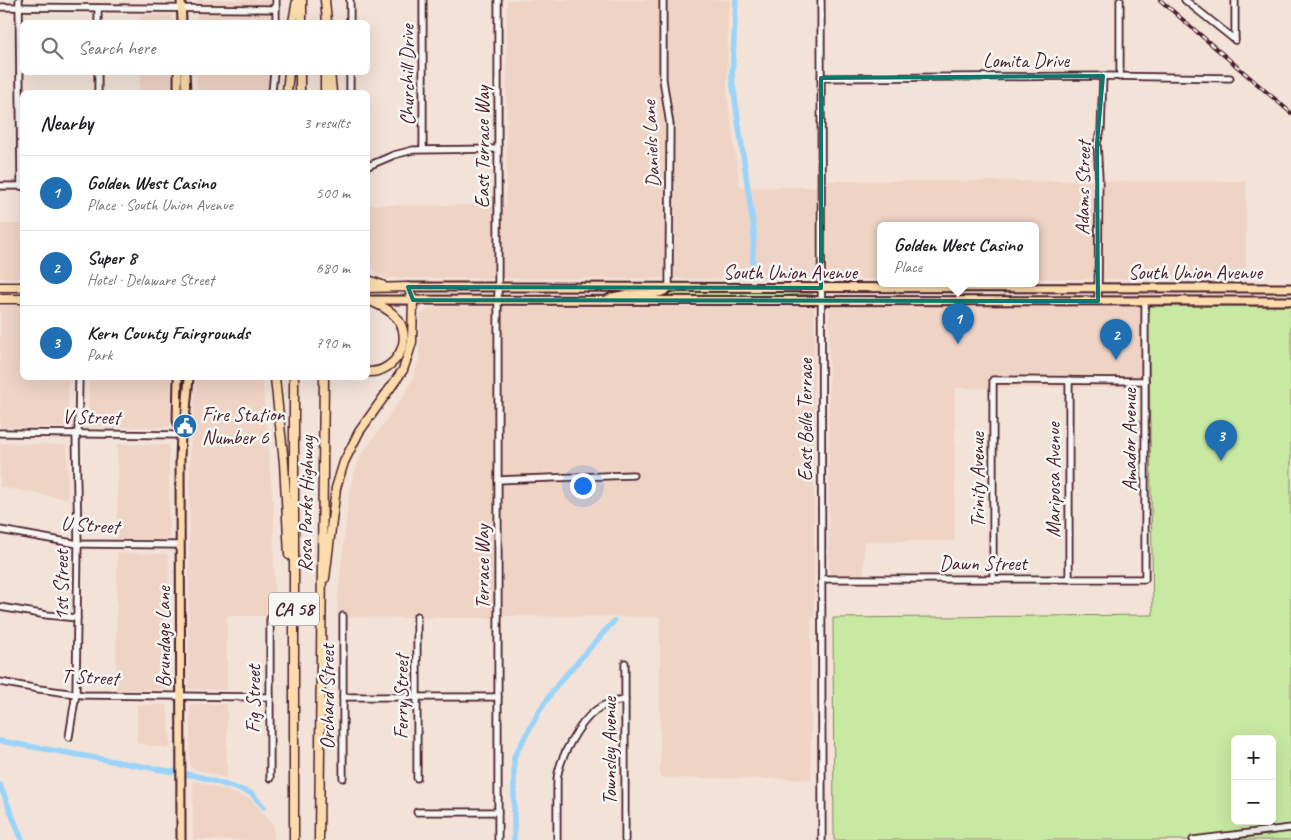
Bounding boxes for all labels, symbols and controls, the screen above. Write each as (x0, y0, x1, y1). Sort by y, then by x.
search box (20, 20, 370, 75)
street label: Churchill Drive (395, 23, 420, 126)
icon: search (38, 34, 66, 62)
text: Search here (78, 36, 155, 60)
street label: Lomita Drive (983, 48, 1070, 73)
street label: East Terrace Way (470, 84, 495, 208)
street label: Daniels Lane (636, 98, 666, 188)
text: Nearby (40, 110, 93, 136)
text: 3 results (303, 113, 350, 133)
street label: Adams Street (1070, 137, 1096, 235)
text: Golden West Casino (87, 171, 215, 195)
text: 1 (52, 183, 60, 203)
text: 500 m (316, 183, 350, 203)
text: Place · South Union Avenue (87, 195, 233, 215)
popup (877, 222, 1039, 287)
text: Golden West Casino (894, 233, 1022, 257)
text: Super 8 (87, 246, 137, 270)
text: Place (894, 257, 922, 277)
text: 2 (52, 258, 60, 278)
text: 680 m (316, 258, 350, 278)
street label: South Union Avenue (723, 260, 858, 285)
street label: South Union Avenue (1128, 260, 1263, 285)
text: Hotel · Delaware Street (87, 270, 214, 290)
pin: 1 (942, 303, 974, 344)
pin: 2 (1100, 319, 1132, 360)
text: Kern County Fairgrounds (87, 321, 250, 345)
text: 3 (52, 333, 60, 353)
text: 790 m (316, 333, 350, 353)
text: Park (87, 345, 112, 365)
street label: East Belle Terrace (793, 357, 818, 481)
street label: Amador Avenue (1117, 387, 1142, 491)
place label: Fire Station Number 6 (202, 402, 286, 450)
street label: V Street (62, 404, 123, 430)
public building icon: Fire Station Number 6 (172, 413, 198, 439)
pin: 3 (1205, 420, 1237, 461)
street label: Mariposa Avenue (1041, 421, 1066, 538)
street label: Trinity Avenue (965, 431, 990, 528)
street label: Rosa Parks Highway (292, 434, 320, 572)
your location (570, 473, 596, 499)
street label: U Street (60, 511, 123, 540)
street label: Terrace Way (470, 523, 495, 609)
street label: 1st Street (49, 547, 74, 620)
street label: Dawn Street (939, 551, 1029, 576)
street label: Brundage Lane (151, 585, 176, 688)
road number: CA 58 (269, 592, 319, 626)
street label: Orchard Street (315, 642, 340, 750)
street label: Ferry Street (389, 651, 414, 739)
street label: T Street (61, 663, 123, 691)
street label: Fig Street (241, 663, 266, 733)
street label: Townsley Avenue (597, 696, 622, 805)
map controls (1231, 735, 1276, 825)
button: + (1231, 735, 1276, 780)
button: − (1231, 780, 1276, 825)

